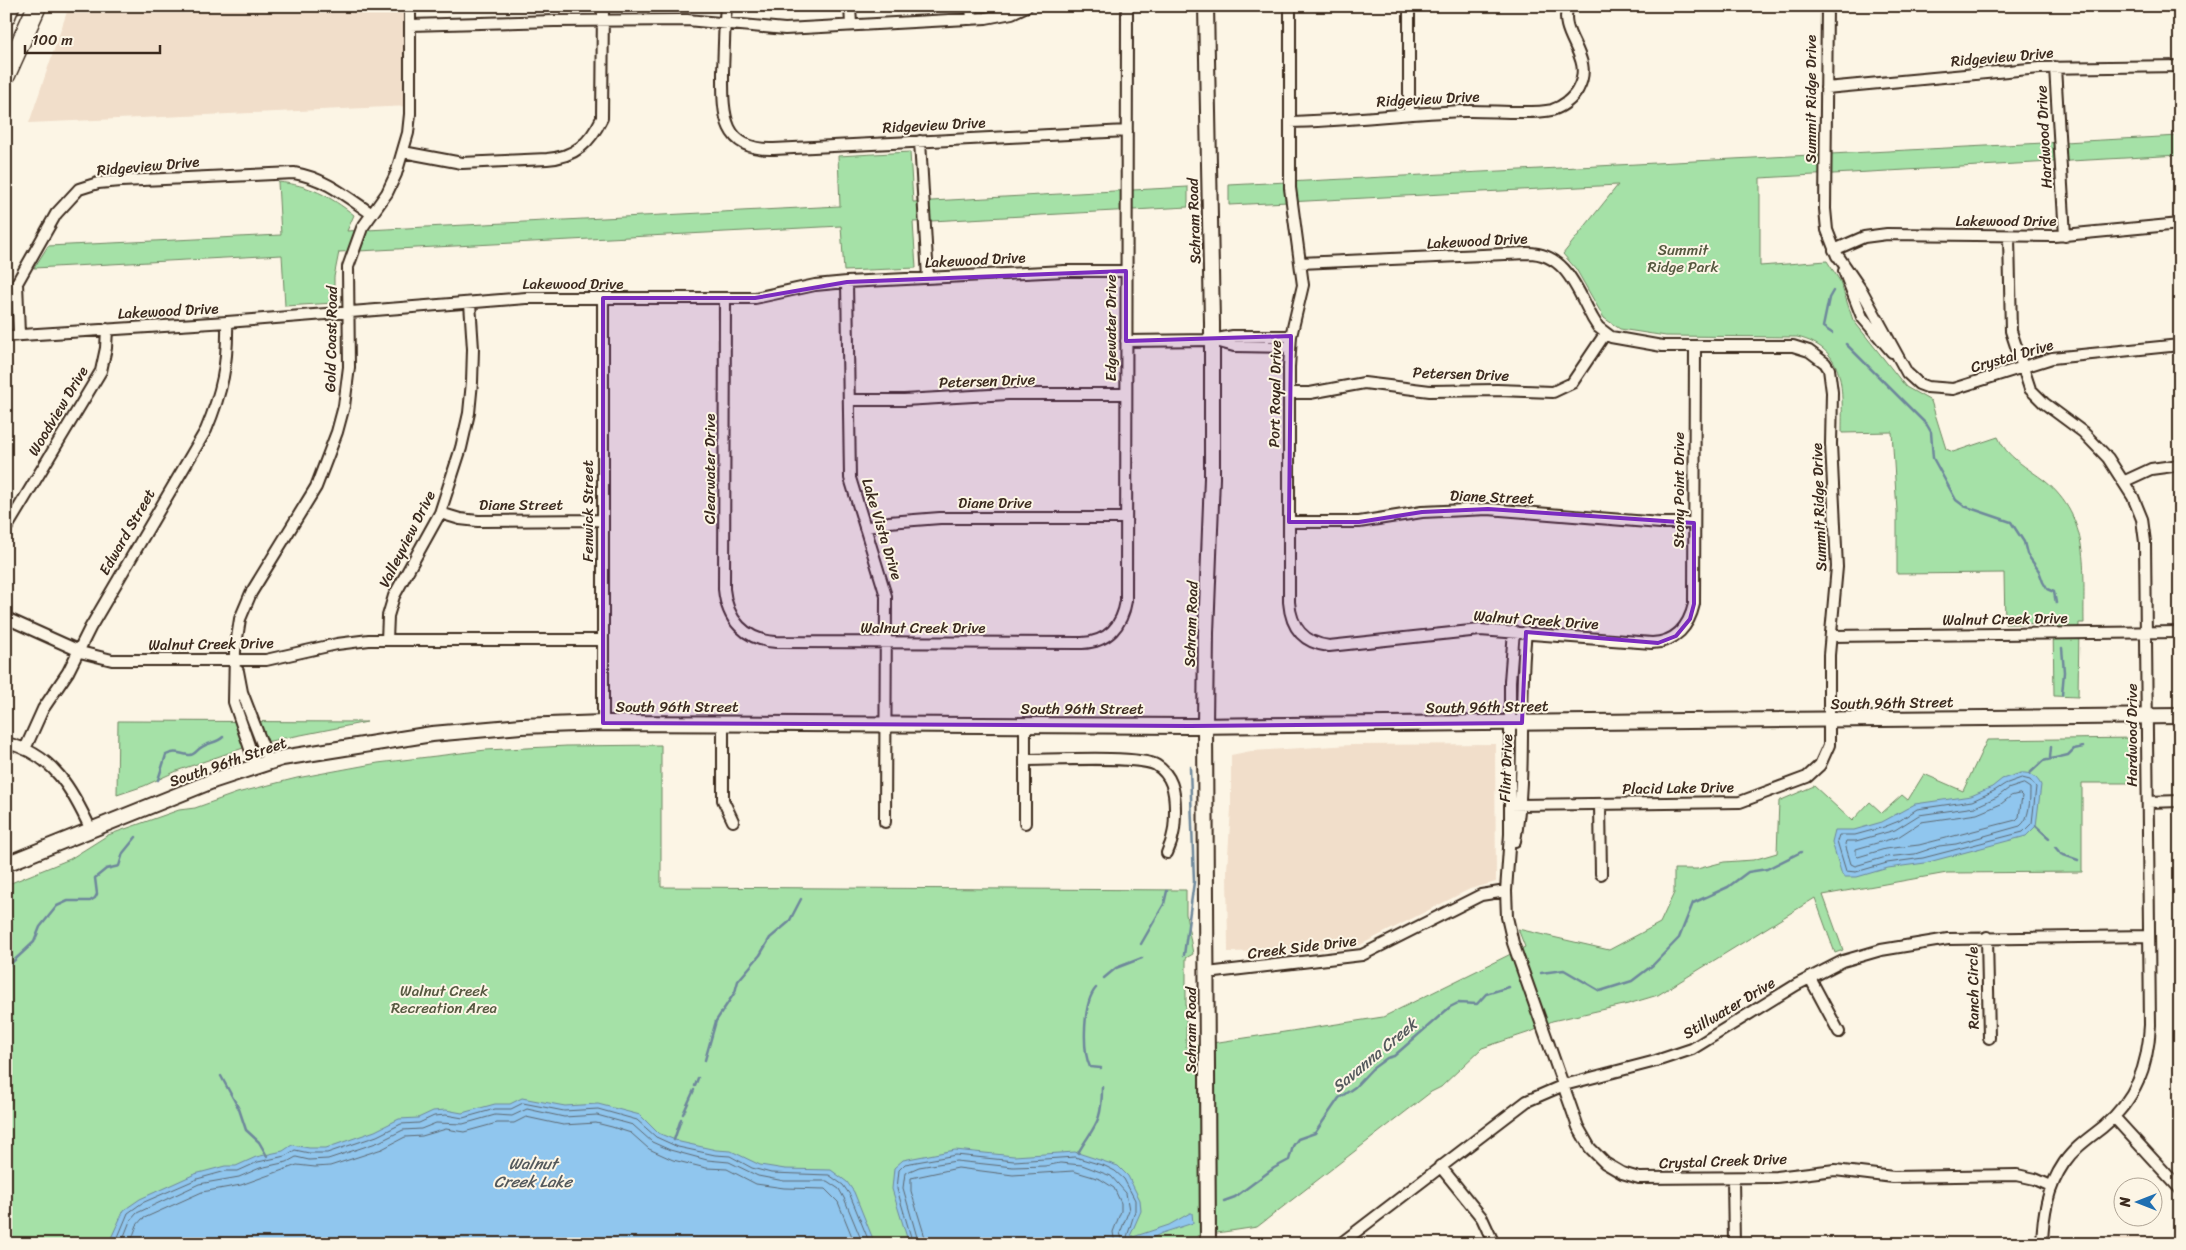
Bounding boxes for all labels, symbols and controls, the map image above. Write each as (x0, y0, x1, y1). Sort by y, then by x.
scale bar (25, 22, 160, 54)
text: 100 m (32, 27, 73, 53)
street label: Summit Ridge Drive (1798, 35, 1824, 163)
street label: Ridgeview Drive (1950, 40, 2054, 74)
street label: Ridgeview Drive (1376, 83, 1480, 115)
street label: Hardwood Drive (2028, 84, 2060, 189)
street label: Ridgeview Drive (882, 109, 986, 141)
street label: Ridgeview Drive (96, 149, 200, 183)
street label: Schram Road (1179, 176, 1208, 264)
street label: Lakewood Drive (1956, 208, 2056, 234)
street label: Lakewood Drive (1426, 225, 1528, 257)
park label: Summit Ridge Park (1648, 237, 1719, 280)
street label: Lakewood Drive (924, 244, 1026, 276)
street label: Lakewood Drive (523, 271, 623, 297)
street label: Edgewater Drive (1098, 274, 1124, 382)
street label: Gold Coast Road (317, 285, 345, 392)
street label: Lakewood Drive (117, 295, 219, 327)
street label: Crystal Drive (1967, 332, 2057, 380)
street label: Port Royal Drive (1261, 340, 1289, 448)
street label: Petersen Drive (1412, 359, 1510, 389)
street label: Woodview Drive (21, 361, 95, 461)
street label: Petersen Drive (938, 366, 1036, 396)
street label: Clearwater Drive (697, 414, 723, 524)
street label: Stony Point Drive (1666, 432, 1692, 548)
street label: Summit Ridge Drive (1804, 442, 1834, 572)
street label: Fenwick Street (575, 460, 601, 562)
street label: Lake Vista Drive (854, 475, 910, 583)
street label: Edward Street (92, 483, 163, 580)
street label: Diane Street (1450, 483, 1535, 511)
street label: Valleyview Drive (371, 486, 443, 592)
street label: Diane Drive (958, 490, 1032, 516)
street label: Diane Street (479, 492, 563, 518)
street label: Schram Road (1177, 579, 1206, 667)
street label: Walnut Creek Drive (1473, 603, 1599, 637)
street label: Walnut Creek Drive (1942, 605, 2068, 633)
street label: Walnut Creek Drive (860, 615, 986, 641)
street label: Walnut Creek Drive (148, 630, 274, 658)
street label: Hardwood Drive (2119, 683, 2145, 787)
street label: South 96th Street (1830, 689, 1954, 717)
street label: South 96th Street (1425, 693, 1549, 721)
street label: South 96th Street (615, 694, 739, 720)
street label: South 96th Street (1020, 696, 1144, 722)
street label: South 96th Street (166, 730, 291, 794)
street label: Flint Drive (1492, 734, 1520, 802)
street label: Placid Lake Drive (1622, 774, 1734, 802)
street label: Creek Side Drive (1246, 927, 1358, 967)
street label: Ranch Circle (1959, 946, 1987, 1030)
street label: Stillwater Drive (1678, 970, 1781, 1046)
park label: Walnut Creek Recreation Area (391, 978, 498, 1021)
street label: Schram Road (1178, 986, 1204, 1073)
water label: Savanna Creek (1325, 1009, 1426, 1100)
street label: Crystal Creek Drive (1659, 1146, 1788, 1176)
water label: Walnut Creek Lake (494, 1149, 574, 1196)
north arrow (2114, 1178, 2164, 1228)
text: N (2113, 1197, 2138, 1208)

